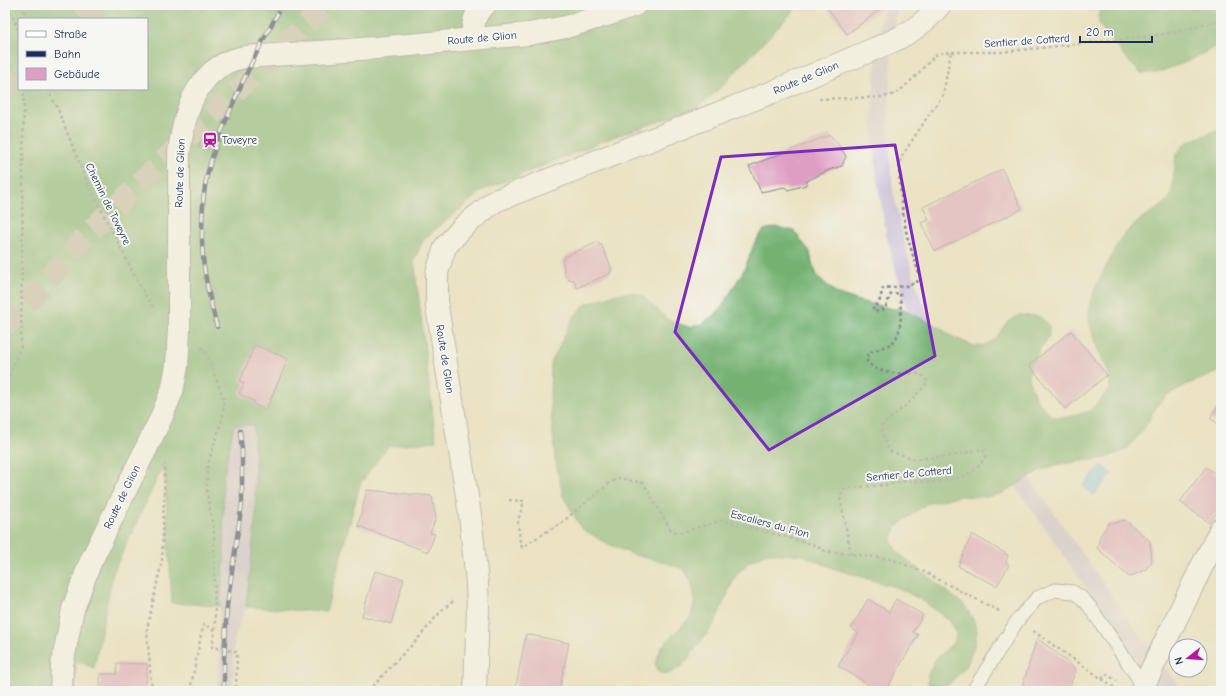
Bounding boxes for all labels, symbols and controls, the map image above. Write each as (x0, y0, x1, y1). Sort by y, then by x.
legend (18, 18, 148, 90)
scale bar (1080, 18, 1152, 44)
text: 20 m (1086, 25, 1114, 39)
text: Straße (54, 27, 87, 41)
street label: Route de Glion (447, 28, 517, 48)
street label: Sentier de Cotterd (984, 32, 1070, 50)
text: Bahn (54, 47, 81, 61)
street label: Route de Glion (771, 58, 841, 98)
text: Gebäude (54, 67, 100, 81)
station icon: Toveyre (201, 131, 219, 149)
place label: Toveyre (222, 134, 257, 147)
street label: Route de Glion (172, 138, 188, 208)
street label: Chemin de Toveyre (83, 161, 134, 247)
street label: Route de Glion (433, 324, 457, 394)
street label: Route de Glion (101, 463, 143, 531)
street label: Sentier de Cotterd (866, 464, 952, 484)
street label: Escaliers du Flon (729, 507, 811, 541)
north arrow (1168, 638, 1208, 678)
text: N (1172, 655, 1186, 666)

